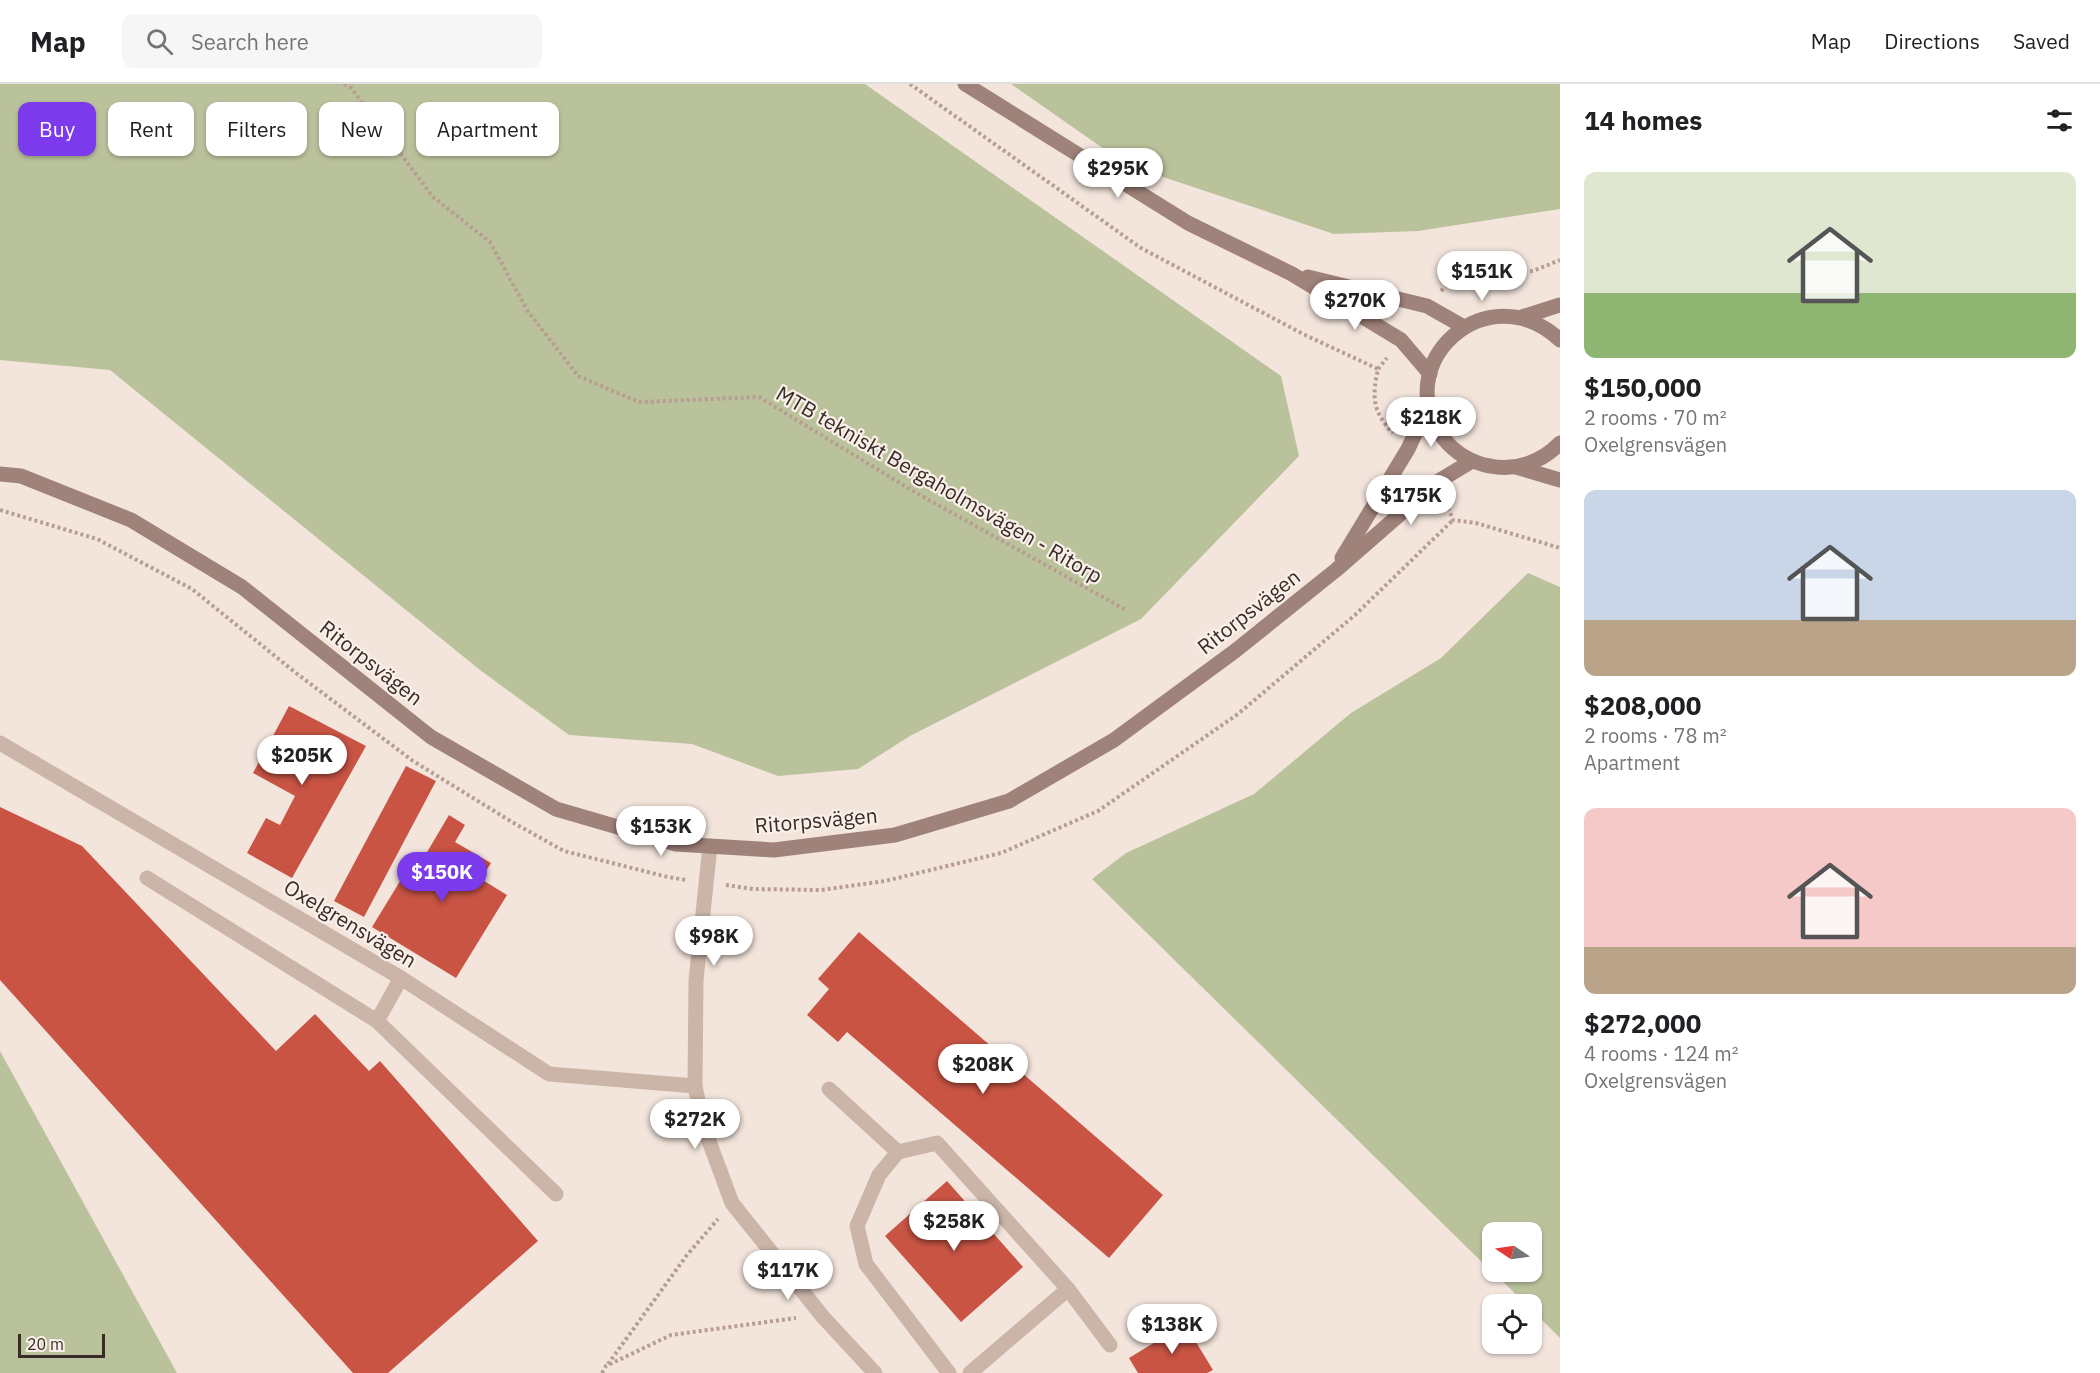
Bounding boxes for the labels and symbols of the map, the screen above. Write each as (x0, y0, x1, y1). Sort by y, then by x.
pin: $295K (1076, 148, 1160, 199)
pin: $151K (1440, 251, 1524, 302)
pin: $270K (1313, 280, 1397, 331)
street label: MTB tekniskt Bergaholmsvägen - Ritorp (771, 379, 1108, 589)
pin: $218K (1389, 397, 1473, 448)
pin: $175K (1369, 475, 1453, 526)
street label: Ritorpsvägen (1191, 562, 1306, 660)
street label: Ritorpsvägen (314, 613, 429, 711)
pin: $205K (260, 735, 344, 786)
street label: Ritorpsvägen (753, 801, 879, 839)
pin: $153K (619, 806, 703, 857)
pin: $150K (400, 852, 484, 903)
street label: Oxelgrensvägen (279, 872, 422, 974)
pin: $98K (678, 916, 750, 967)
pin: $208K (941, 1044, 1025, 1095)
pin: $272K (653, 1099, 737, 1150)
pin: $258K (912, 1201, 996, 1252)
north arrow (1482, 1222, 1542, 1282)
pin: $117K (746, 1250, 830, 1301)
pin: $138K (1130, 1304, 1214, 1355)
scale bar (18, 1331, 105, 1358)

